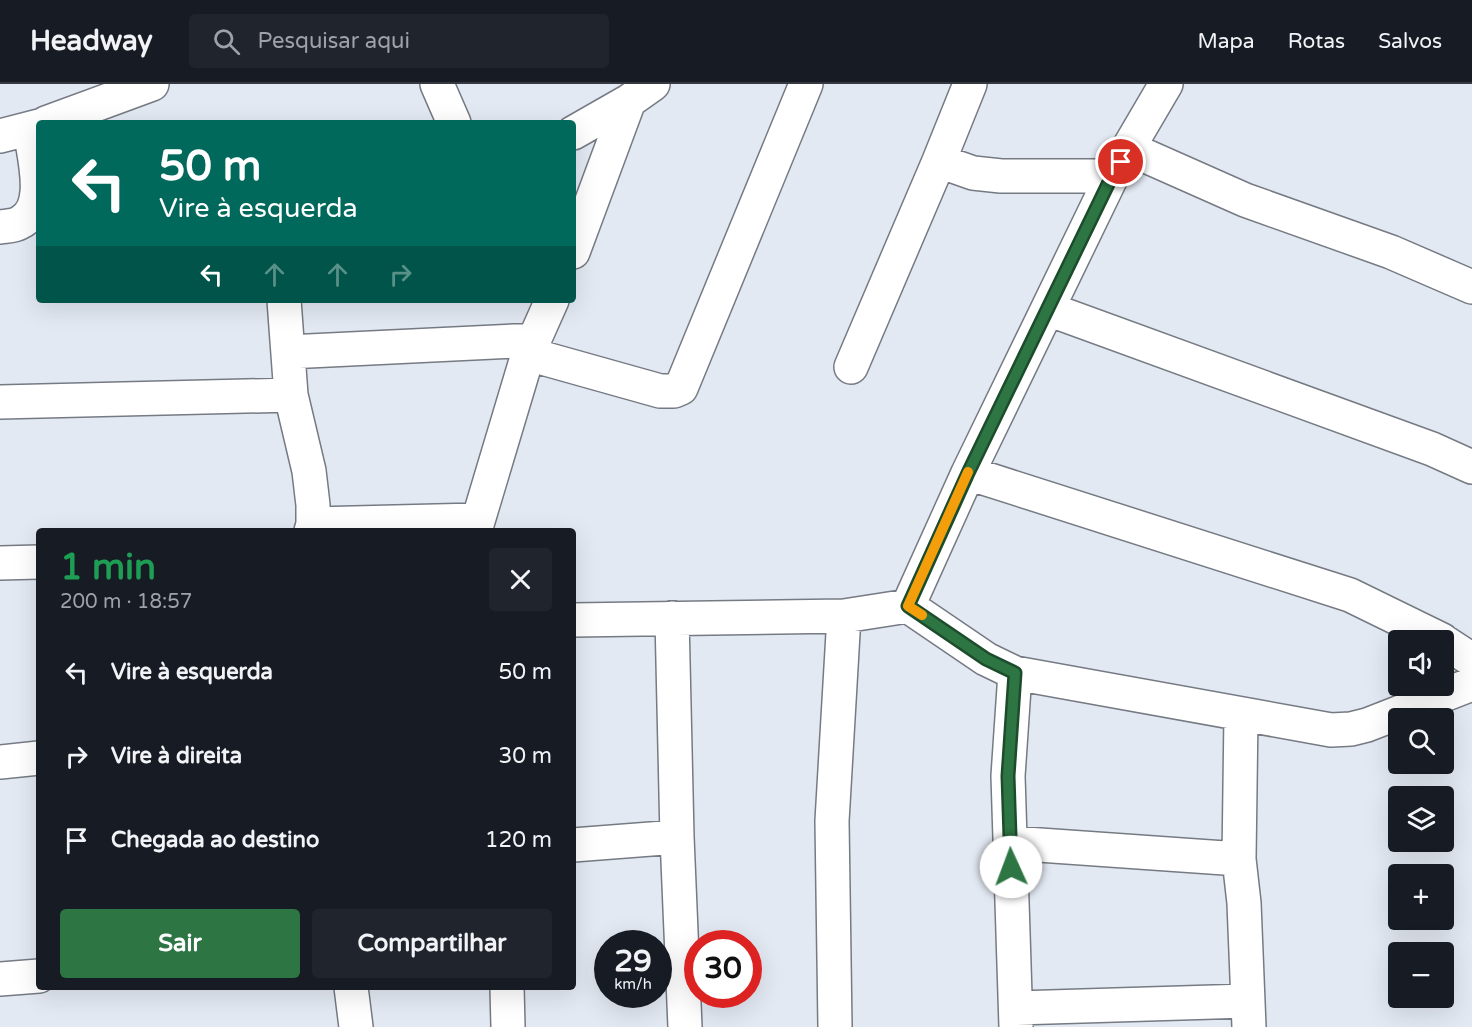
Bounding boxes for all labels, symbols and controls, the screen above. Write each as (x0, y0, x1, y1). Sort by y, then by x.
search box (189, 14, 609, 68)
text: Headway (30, 24, 153, 58)
icon: search (210, 25, 243, 58)
text: Pesquisar aqui (258, 28, 410, 54)
text: Mapa (1197, 29, 1255, 54)
text: Rotas (1288, 29, 1345, 54)
text: Salvos (1378, 29, 1442, 54)
pin (1095, 136, 1146, 187)
text: 50 m (159, 141, 261, 192)
icon: left (60, 144, 138, 222)
icon: arrive (1104, 145, 1137, 178)
text: Vire à esquerda (159, 192, 358, 225)
icon: left (195, 258, 228, 291)
icon: ahead (258, 258, 291, 291)
icon: ahead (321, 258, 354, 291)
icon: right (384, 258, 417, 291)
text: 1 min (60, 546, 156, 589)
button: close (489, 548, 552, 611)
text: 200 m · 18:57 (60, 590, 192, 614)
map controls (1388, 630, 1454, 1008)
button: sound (1388, 630, 1454, 696)
icon: left (60, 656, 93, 689)
text: Vire à esquerda (111, 659, 273, 685)
text: 50 m (498, 659, 552, 685)
button: search (1388, 708, 1454, 774)
icon: right (60, 740, 93, 773)
text: Vire à direita (111, 743, 242, 769)
text: 30 m (498, 743, 552, 769)
button: layers (1388, 786, 1454, 852)
icon: arrive (60, 824, 93, 857)
text: Chegada ao destino (111, 827, 319, 853)
text: 120 m (485, 827, 552, 853)
position arrow (979, 835, 1043, 899)
button: + (1388, 864, 1454, 930)
button: Sair (60, 909, 300, 978)
button: Compartilhar (312, 909, 552, 978)
speed limit sign: 30 (684, 930, 762, 1008)
button: − (1388, 942, 1454, 1008)
text: 29 (614, 943, 652, 980)
text: km/h (614, 975, 652, 993)

